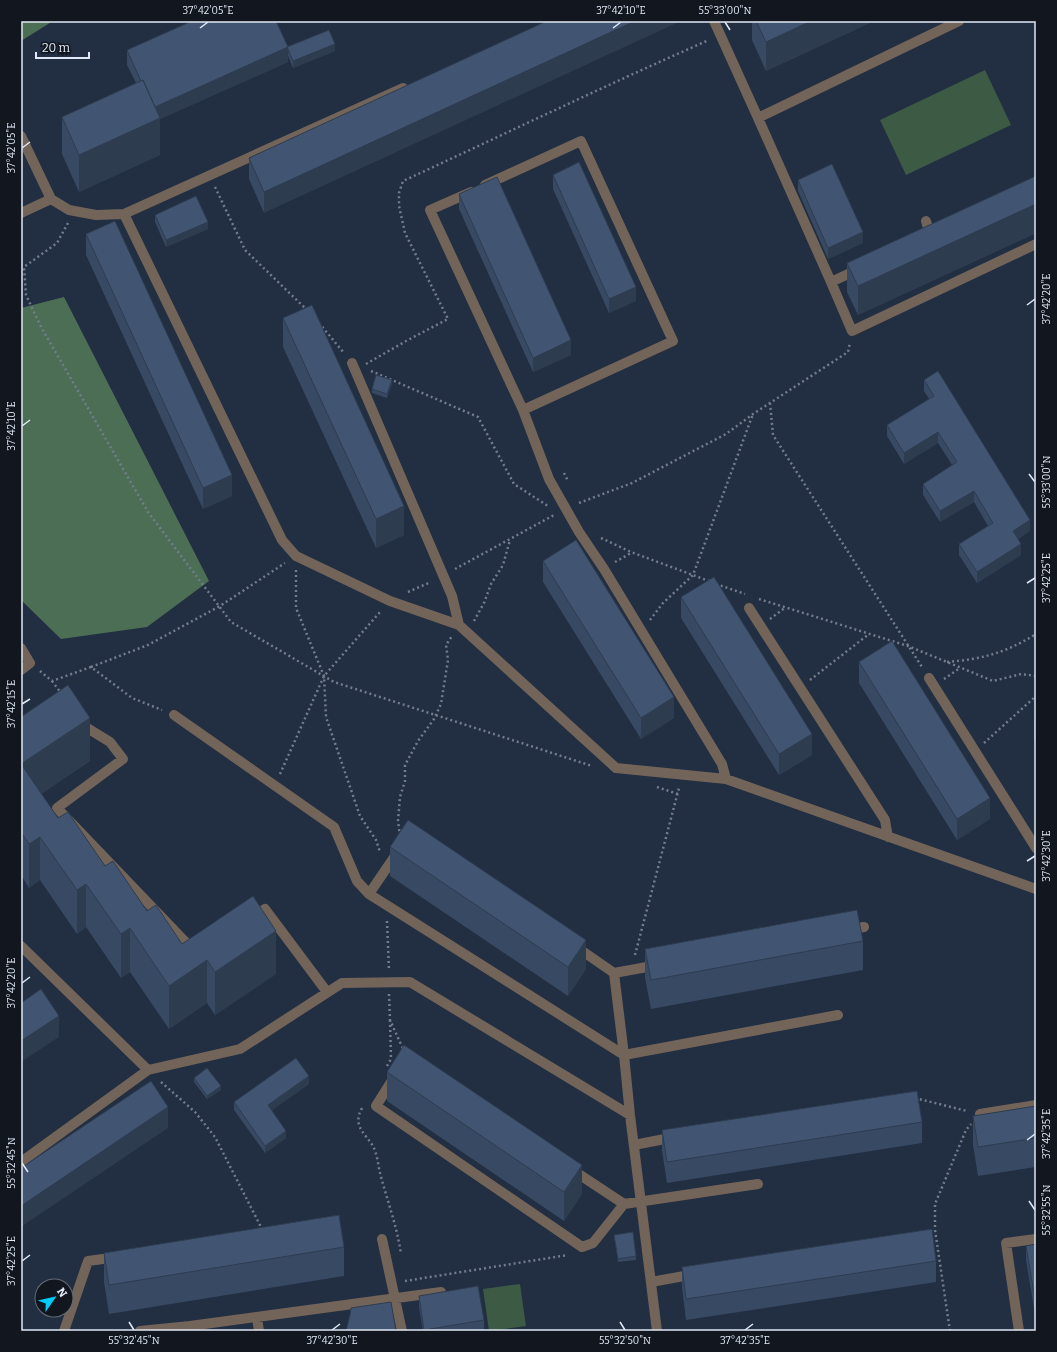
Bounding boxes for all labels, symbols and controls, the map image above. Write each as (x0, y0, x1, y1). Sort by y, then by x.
text: 37°42'05"E (183, 5, 233, 17)
text: 37°42'10"E (596, 5, 646, 17)
text: 55°33'00"N (699, 5, 751, 17)
scale bar (36, 34, 89, 60)
text: 20 m (42, 41, 71, 55)
text: 37°42'05"E (6, 123, 18, 173)
text: 37°42'20"E (1041, 274, 1053, 324)
text: 37°42'10"E (6, 401, 18, 451)
text: 55°33'00"N (1041, 456, 1053, 508)
text: 37°42'25"E (1041, 553, 1053, 603)
text: 37°42'15"E (6, 680, 18, 728)
text: 37°42'30"E (1041, 830, 1053, 882)
text: 37°42'20"E (6, 958, 18, 1008)
text: 37°42'35"E (1041, 1109, 1053, 1159)
text: 55°32'45"N (6, 1137, 18, 1189)
text: 55°32'55"N (1041, 1184, 1053, 1235)
text: 37°42'25"E (6, 1236, 18, 1286)
north arrow (34, 1278, 74, 1318)
text: N (54, 1286, 70, 1300)
text: 55°32'45"N (108, 1335, 160, 1347)
text: 37°42'30"E (306, 1335, 358, 1347)
text: 55°32'50"N (599, 1335, 651, 1347)
text: 37°42'35"E (720, 1335, 770, 1347)

